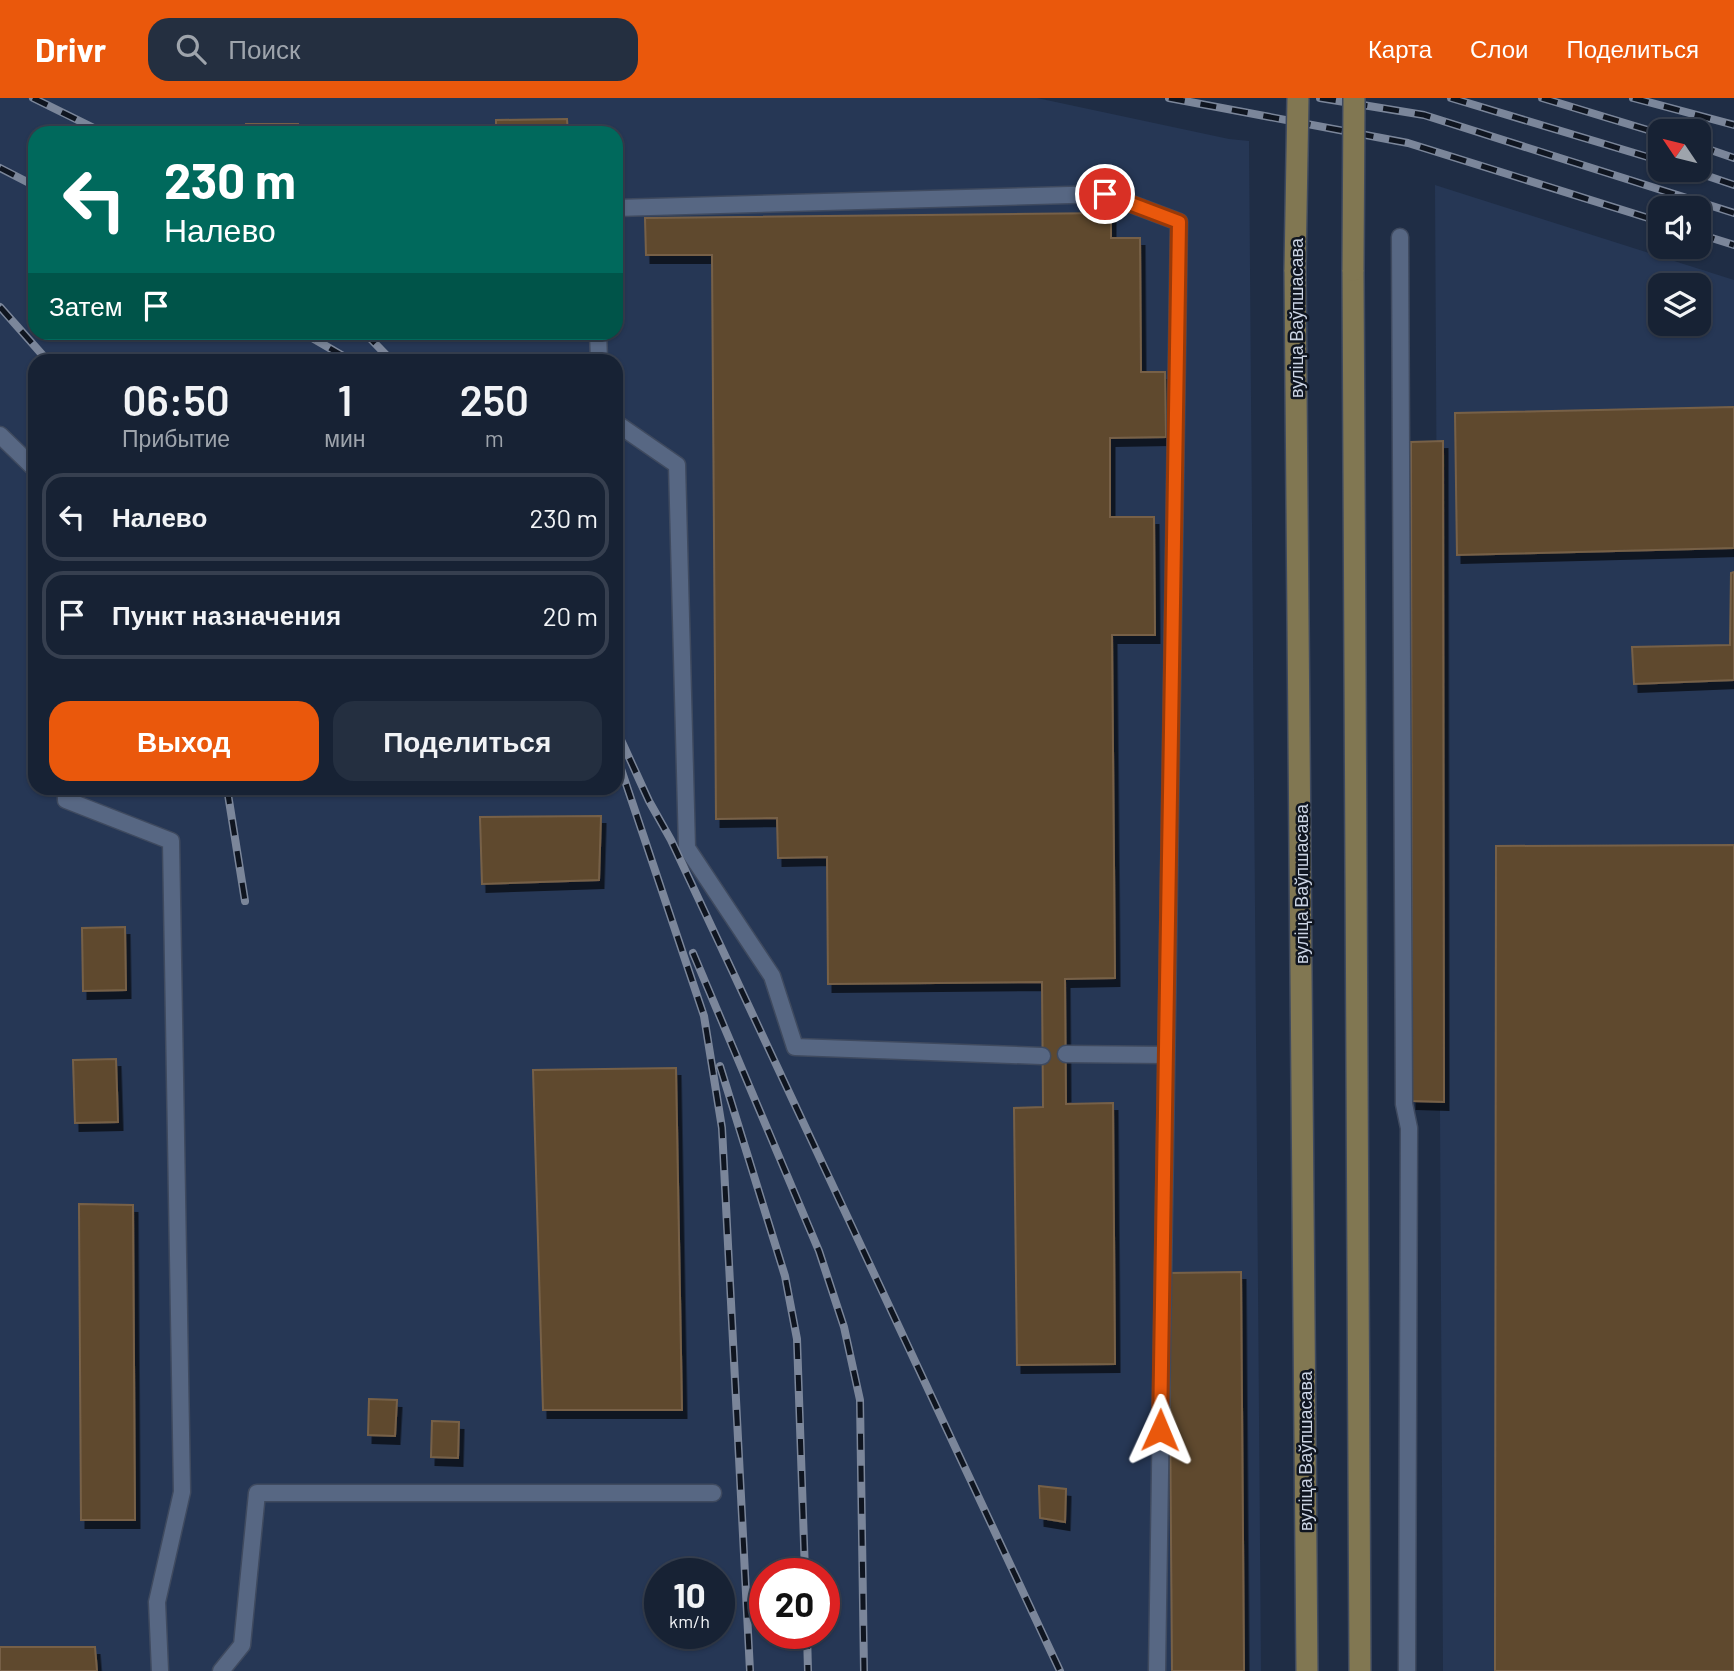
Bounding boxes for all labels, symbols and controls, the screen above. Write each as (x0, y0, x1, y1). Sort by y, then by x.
search box (148, 18, 638, 81)
text: Drivr (35, 29, 106, 69)
icon: search (172, 30, 210, 68)
text: Поиск (228, 33, 300, 64)
text: Карта (1368, 34, 1432, 63)
text: Слои (1470, 34, 1528, 63)
text: Поделиться (1566, 34, 1699, 63)
north arrow (1648, 119, 1712, 182)
map controls (1648, 119, 1711, 336)
text: 230 m (164, 150, 296, 209)
icon: left (49, 154, 140, 245)
pin (1075, 164, 1135, 224)
icon: arrive (1086, 175, 1124, 213)
button: sound (1648, 196, 1711, 259)
text: Налево (164, 210, 276, 248)
street label: вуліца Ваўпшасава (1285, 237, 1307, 398)
button: layers (1648, 273, 1711, 336)
icon: arrive (137, 287, 175, 325)
text: Затем (49, 290, 123, 321)
text: 06:50 (123, 374, 230, 424)
text: 1 (337, 374, 352, 424)
text: 250 (460, 374, 529, 424)
text: Прибытие (122, 424, 230, 452)
text: мин (324, 424, 366, 452)
text: m (485, 424, 504, 452)
icon: left (53, 498, 91, 536)
text: Налево (112, 501, 207, 532)
text: 230 m (529, 502, 598, 533)
icon: arrive (53, 596, 91, 634)
text: Пункт назначения (112, 599, 341, 630)
text: 20 m (543, 600, 598, 631)
button: Выход (49, 701, 319, 781)
button: Поделиться (333, 701, 602, 781)
street label: вуліца Ваўпшасава (1290, 803, 1312, 964)
street label: вуліца Ваўпшасава (1294, 1370, 1316, 1531)
position arrow (1123, 1393, 1197, 1467)
speed limit sign: 20 (749, 1558, 840, 1649)
text: 10 (673, 1573, 706, 1615)
text: km/h (669, 1610, 710, 1632)

